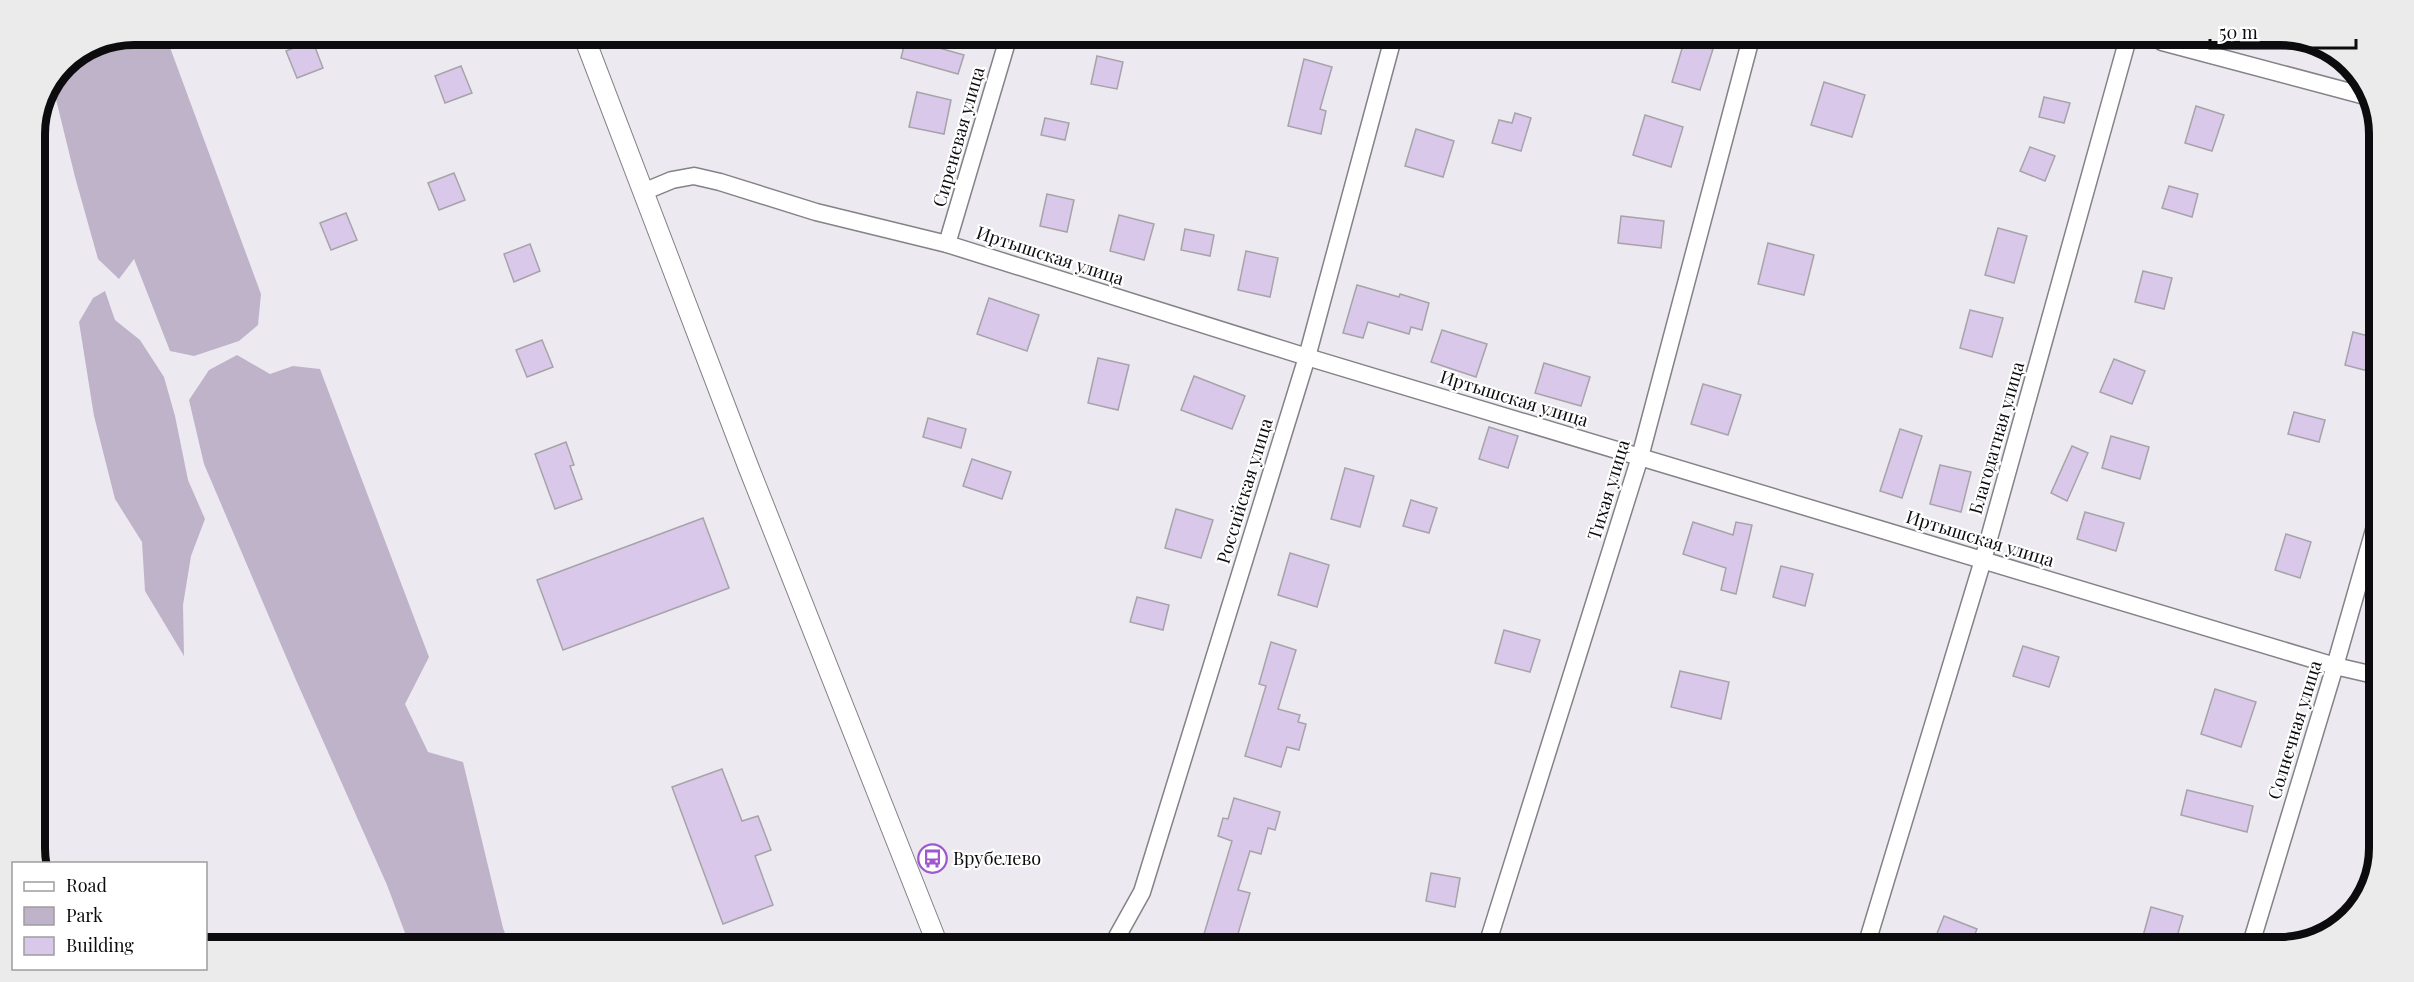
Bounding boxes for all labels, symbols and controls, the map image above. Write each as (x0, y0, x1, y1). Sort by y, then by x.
scale bar (2210, 12, 2356, 50)
text: 50 m (2219, 20, 2258, 44)
street label: Сиреневая улица (927, 64, 990, 210)
street label: Иртышская улица (973, 220, 1127, 290)
street label: Благодатная улица (1963, 358, 2029, 517)
street label: Иртышская улица (1437, 364, 1591, 432)
street label: Российская улица (1210, 415, 1278, 566)
street label: Тихая улица (1581, 437, 1635, 543)
street label: Иртышская улица (1903, 504, 2057, 572)
street label: Солнечная улица (2262, 657, 2327, 802)
bus stop icon: Врубелево (916, 843, 948, 875)
place label: Врубелево (953, 846, 1041, 870)
legend (12, 862, 207, 970)
text: Road (66, 873, 107, 897)
text: Park (66, 903, 103, 927)
text: Building (66, 933, 134, 957)

